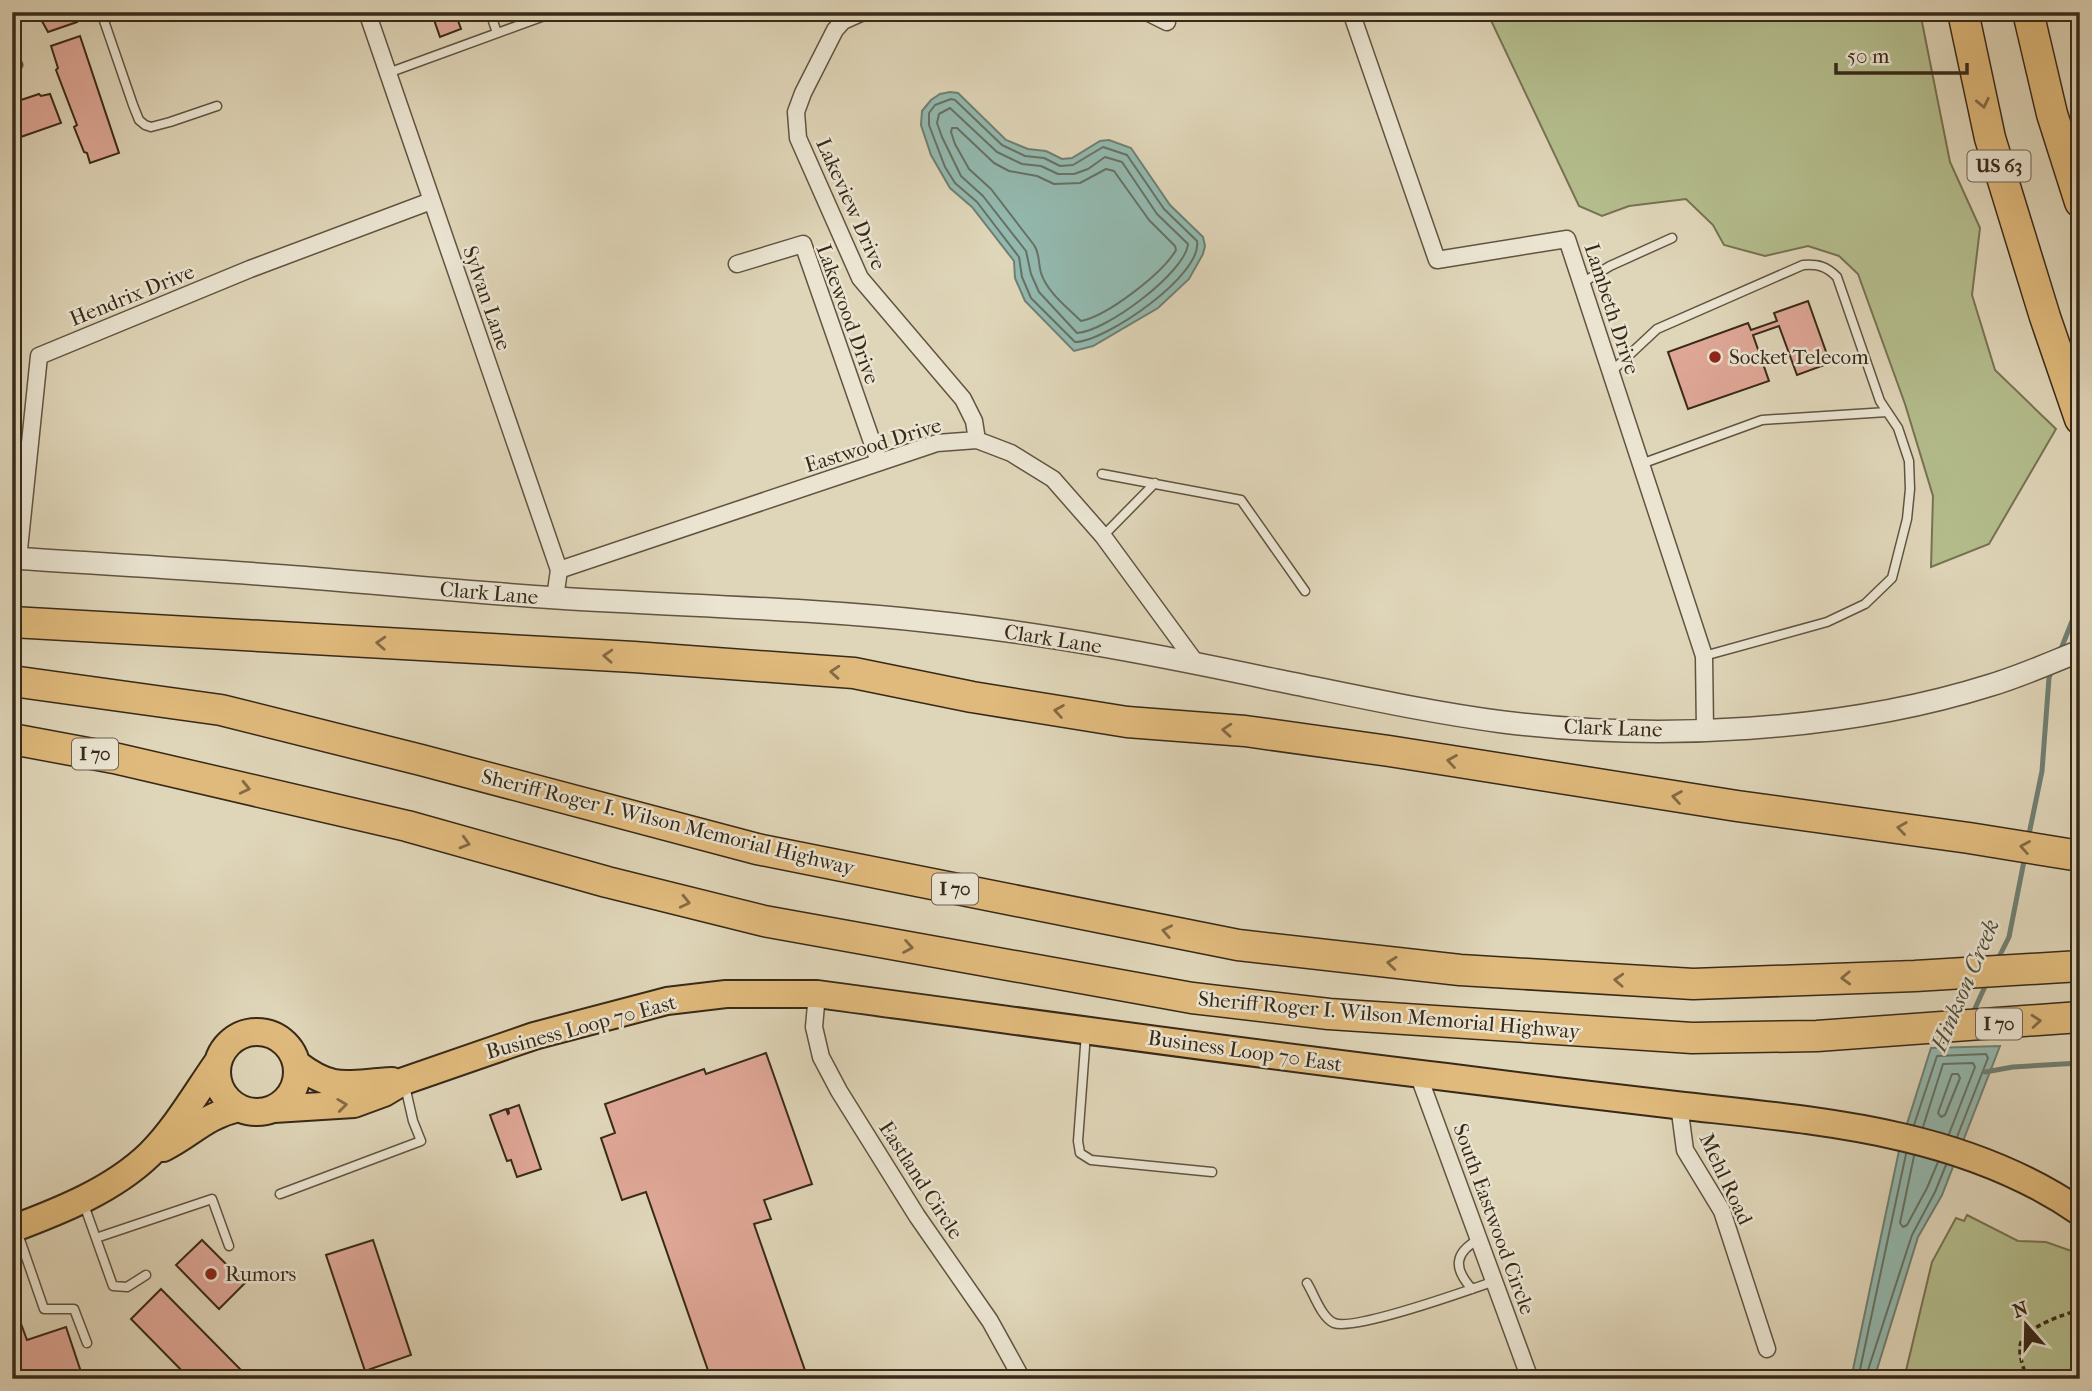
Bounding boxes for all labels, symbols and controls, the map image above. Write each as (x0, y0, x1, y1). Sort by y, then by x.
scale bar (1836, 32, 1968, 76)
text: 50 m (1847, 44, 1890, 68)
one-way arrow (1974, 97, 1989, 109)
street label: Lakeview Drive (811, 135, 891, 273)
road number: US 63 (1968, 150, 2030, 182)
street label: Lambeth Drive (1580, 240, 1644, 378)
street label: Lakewood Drive (812, 241, 884, 387)
street label: Sylvan Lane (458, 243, 516, 353)
street label: Hendrix Drive (66, 259, 198, 331)
place label: Socket Telecom (1729, 345, 1869, 369)
marker: Socket Telecom (1707, 349, 1723, 365)
street label: Eastwood Drive (802, 413, 944, 477)
street label: Clark Lane (439, 577, 539, 609)
street label: Clark Lane (1002, 619, 1104, 659)
one-way arrow (375, 636, 386, 651)
one-way arrow (603, 648, 614, 663)
one-way arrow (830, 665, 841, 680)
one-way arrow (1053, 704, 1065, 719)
street label: Clark Lane (1563, 714, 1663, 742)
one-way arrow (1221, 723, 1232, 738)
road number: I 70 (72, 738, 118, 769)
one-way arrow (1446, 754, 1458, 769)
street label: Sheriff Roger I. Wilson Memorial Highway (479, 764, 858, 880)
one-way arrow (239, 780, 251, 794)
one-way arrow (1671, 790, 1683, 805)
one-way arrow (1896, 821, 1908, 836)
one-way arrow (459, 835, 471, 850)
one-way arrow (2019, 840, 2031, 855)
road number: I 70 (932, 874, 978, 904)
one-way arrow (679, 894, 691, 909)
water label: Hinkson Creek (1925, 915, 2005, 1056)
one-way arrow (1161, 925, 1173, 940)
one-way arrow (902, 938, 914, 953)
one-way arrow (1386, 955, 1398, 970)
one-way arrow (1841, 971, 1852, 986)
one-way arrow (1613, 973, 1624, 988)
street label: Sheriff Roger I. Wilson Memorial Highway (1197, 986, 1582, 1044)
street label: Business Loop 70 East (483, 990, 679, 1064)
road number: I 70 (1976, 1008, 2022, 1040)
one-way arrow (2031, 1014, 2042, 1029)
street label: Business Loop 70 East (1146, 1025, 1344, 1077)
one-way arrow (337, 1098, 348, 1113)
street label: Eastland Circle (874, 1117, 968, 1243)
street label: South Eastwood Circle (1448, 1120, 1540, 1318)
street label: Mehl Road (1694, 1129, 1758, 1229)
place label: Rumors (225, 1262, 297, 1286)
marker: Rumors (203, 1266, 219, 1282)
north arrow (1990, 1290, 2060, 1360)
text: N (2010, 1297, 2032, 1323)

